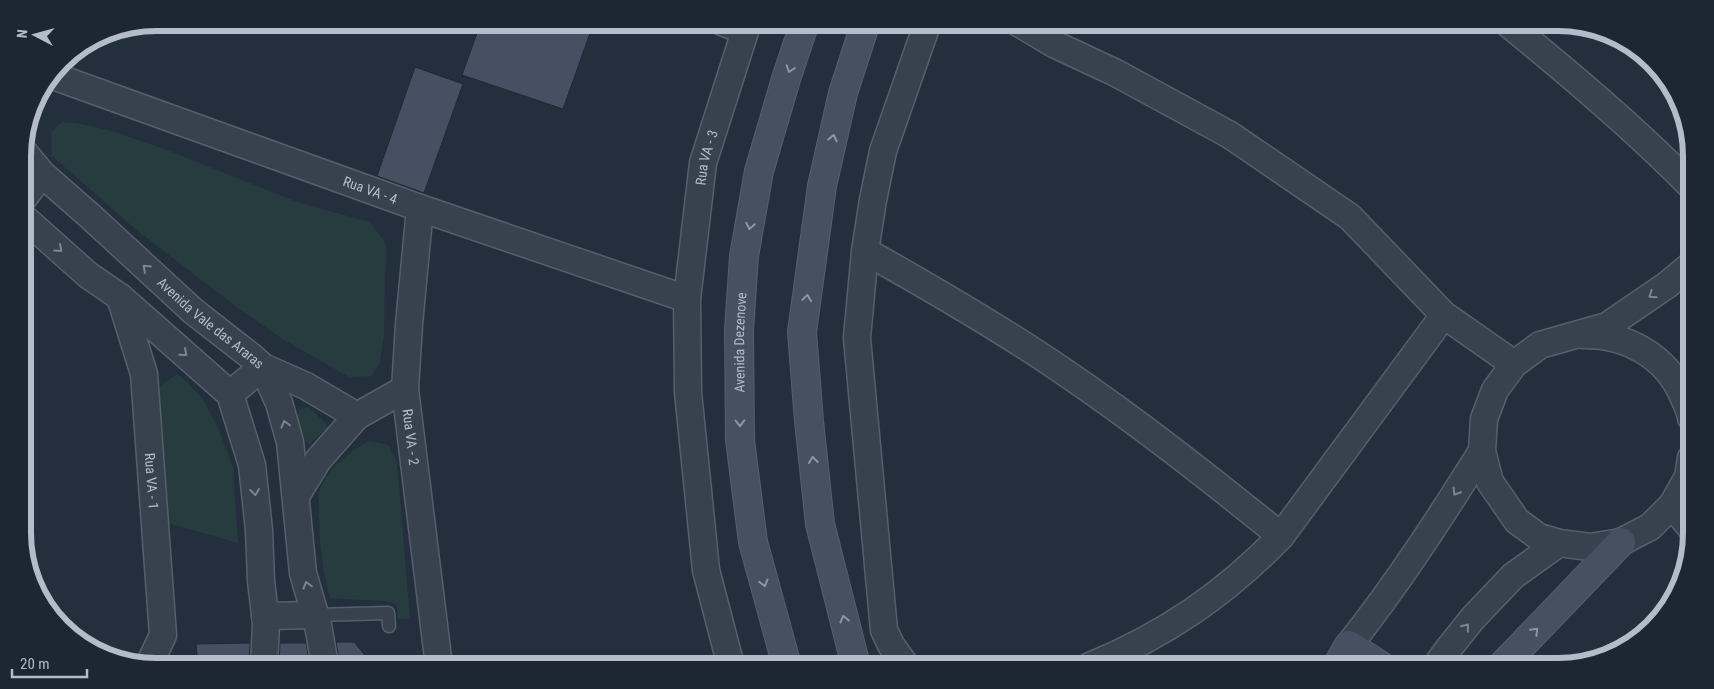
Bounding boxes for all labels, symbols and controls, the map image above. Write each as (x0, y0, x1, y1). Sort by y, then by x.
north arrow (10, 10, 60, 60)
text: N (14, 29, 30, 39)
one-way arrow (786, 64, 796, 72)
street label: Rua VA - 3 (692, 128, 721, 186)
one-way arrow (827, 133, 838, 142)
street label: Rua VA - 4 (341, 173, 400, 207)
one-way arrow (745, 222, 755, 230)
one-way arrow (54, 243, 63, 252)
one-way arrow (143, 265, 152, 274)
street label: Avenida Vale das Araras (154, 274, 267, 372)
one-way arrow (1648, 289, 1658, 298)
street label: Avenida Dezenove (731, 291, 750, 393)
one-way arrow (801, 294, 812, 302)
one-way arrow (179, 347, 188, 356)
street label: Rua VA - 2 (400, 408, 422, 466)
one-way arrow (735, 419, 745, 427)
one-way arrow (280, 420, 291, 429)
street label: Rua VA - 1 (142, 452, 162, 510)
one-way arrow (808, 456, 819, 464)
one-way arrow (1453, 487, 1463, 496)
one-way arrow (249, 488, 260, 496)
one-way arrow (759, 578, 769, 586)
one-way arrow (302, 581, 312, 590)
one-way arrow (839, 615, 850, 624)
one-way arrow (1460, 624, 1469, 633)
one-way arrow (1530, 628, 1539, 637)
scale bar (12, 646, 88, 678)
text: 20 m (20, 655, 50, 673)

